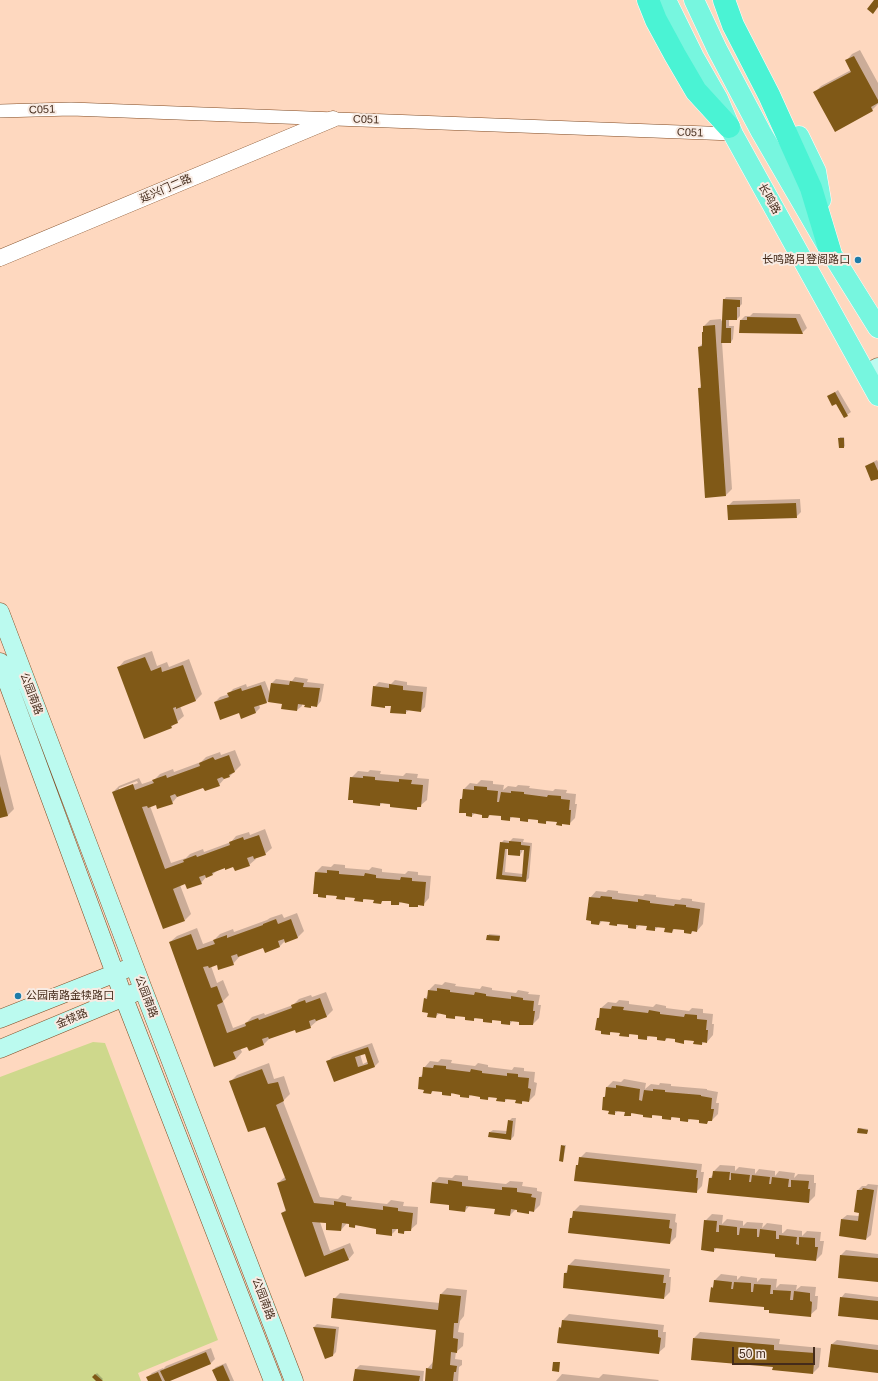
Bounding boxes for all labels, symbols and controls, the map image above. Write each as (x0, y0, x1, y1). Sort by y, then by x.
street label: C051 (29, 103, 55, 117)
street label: C051 (353, 113, 379, 127)
street label: C051 (677, 126, 703, 140)
street label: 延兴门二路 (138, 172, 194, 206)
street label: 长鸣路 (755, 181, 783, 217)
place label: 长鸣路月登阁路口 (762, 253, 850, 267)
marker: 长鸣路月登阁路口 (853, 255, 863, 265)
street label: 公园南路 (17, 671, 45, 717)
street label: 公园南路 (132, 974, 160, 1020)
place label: 公园南路金犊路口 (26, 989, 114, 1003)
marker: 公园南路金犊路口 (13, 991, 23, 1001)
street label: 金犊路 (54, 1006, 90, 1032)
street label: 公园南路 (249, 1276, 277, 1322)
scale bar (734, 1339, 817, 1365)
text: 50 m (739, 1347, 766, 1361)

